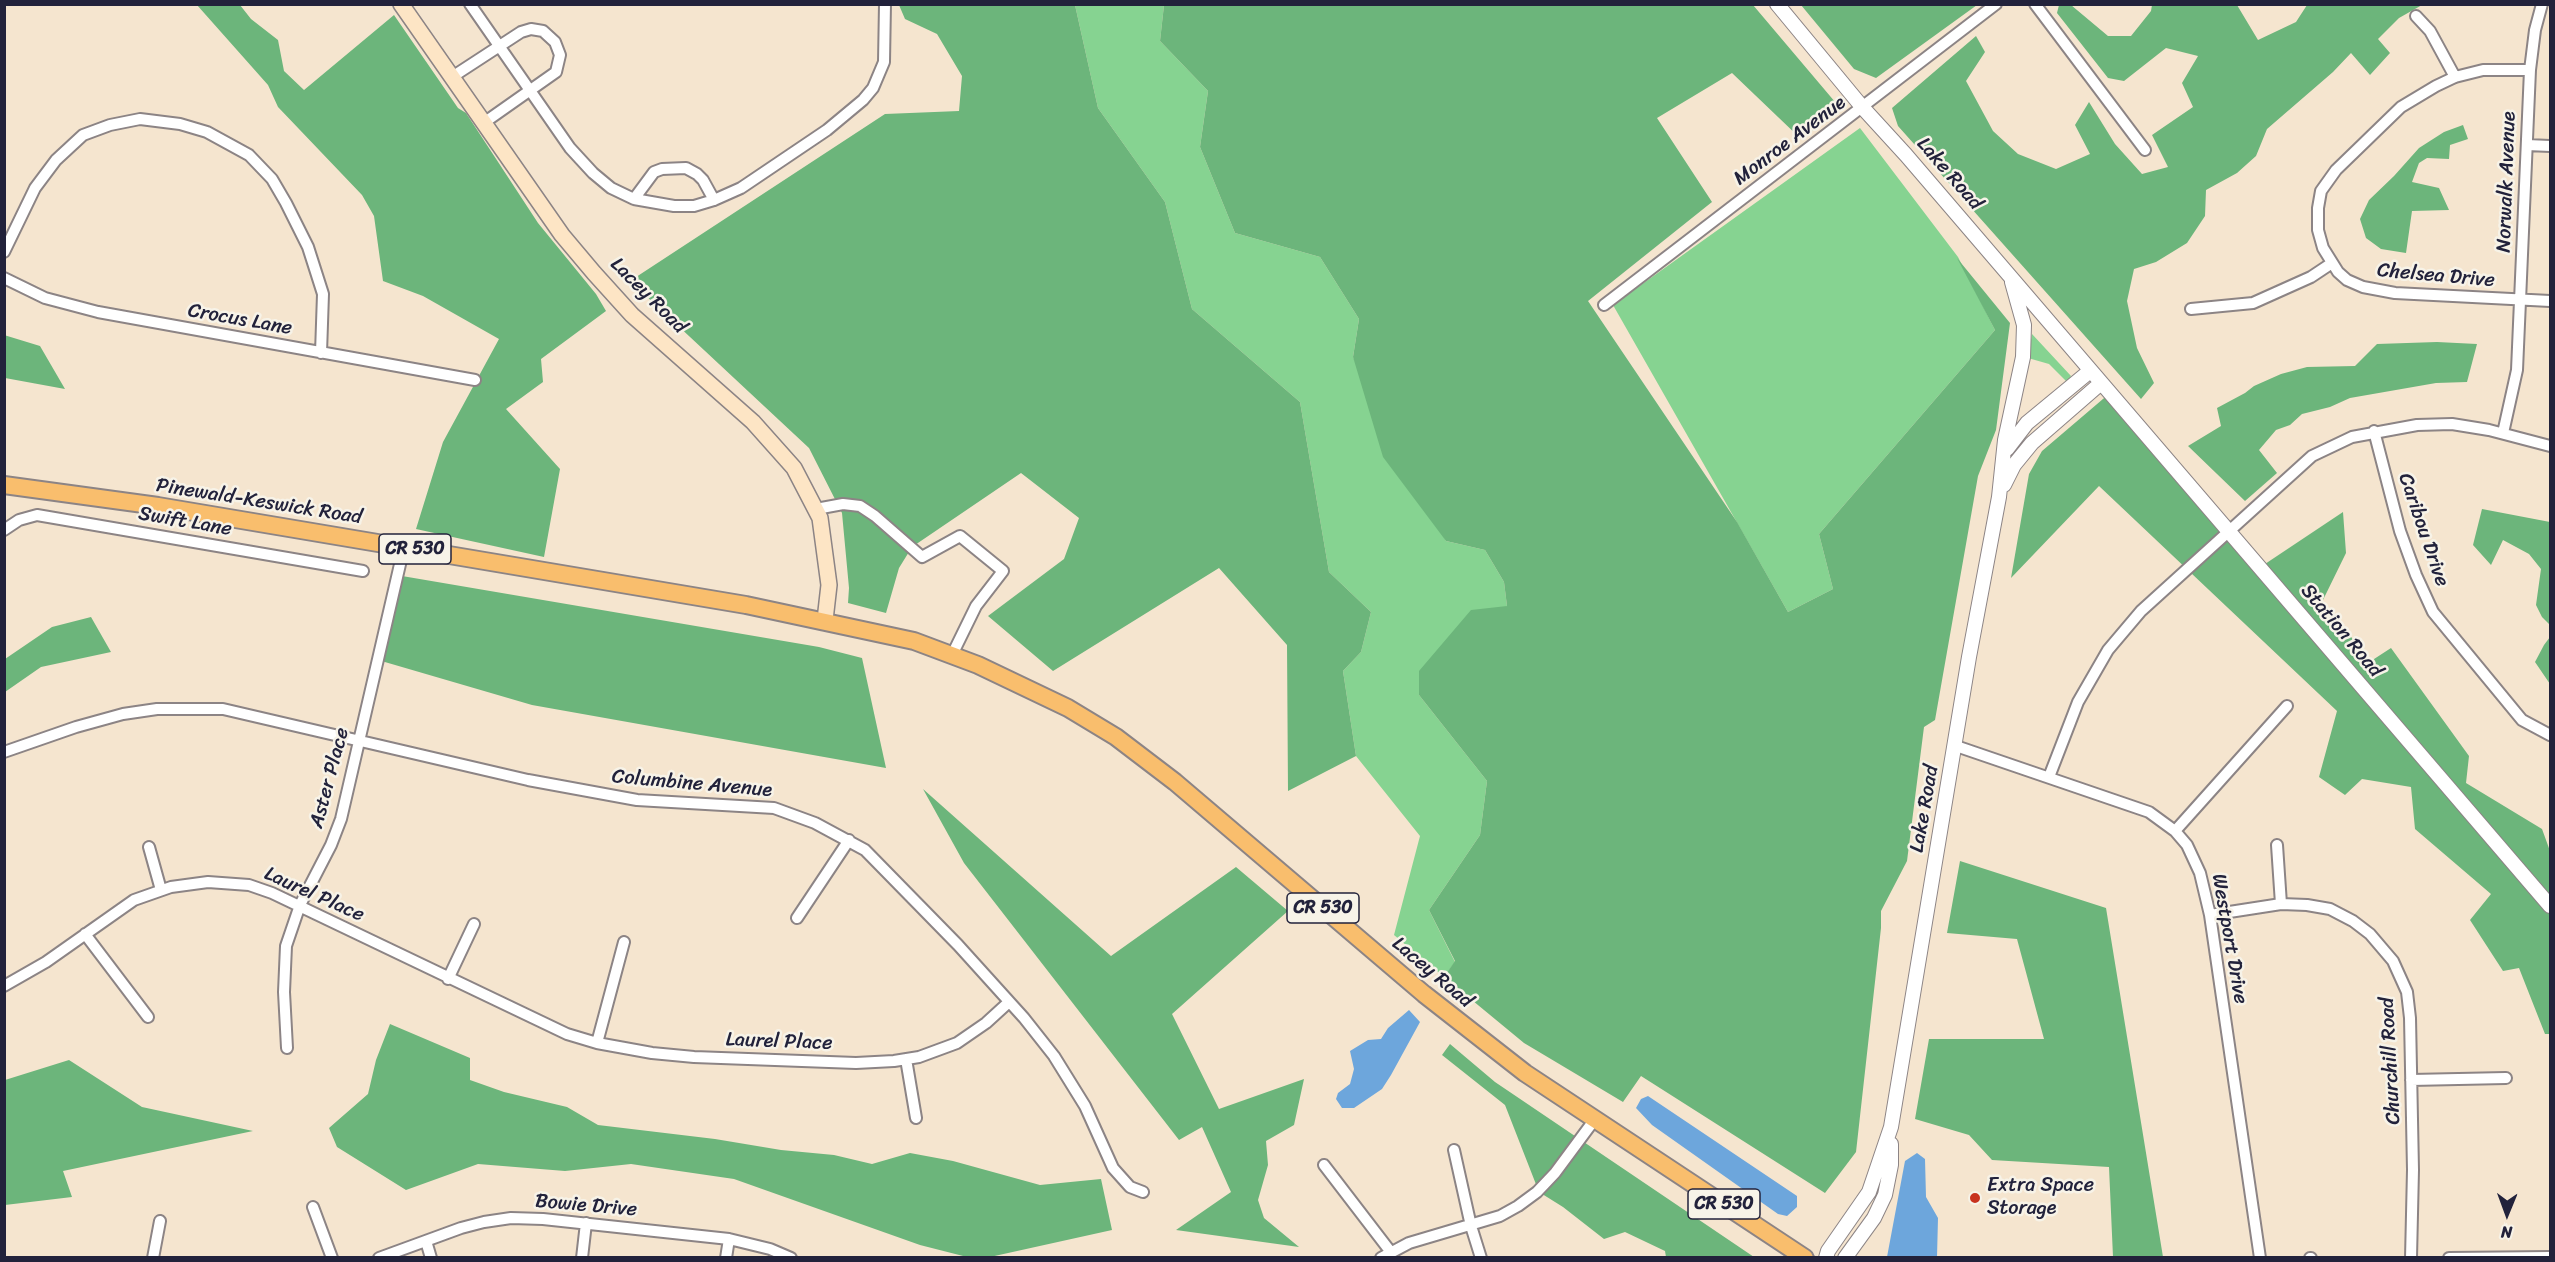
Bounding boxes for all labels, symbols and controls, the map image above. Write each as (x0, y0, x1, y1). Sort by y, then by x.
street label: Monroe Avenue (1729, 91, 1851, 191)
street label: Norwalk Avenue (2493, 111, 2521, 253)
street label: Lake Road (1911, 133, 1987, 215)
street label: Lacey Road (605, 253, 691, 339)
street label: Chelsea Drive (2376, 259, 2496, 293)
street label: Crocus Lane (186, 299, 294, 341)
street label: Caribou Drive (2392, 470, 2454, 590)
street label: Pinewald-Keswick Road (155, 474, 363, 530)
street label: Swift Lane (136, 502, 234, 542)
road number: CR 530 (379, 534, 451, 564)
street label: Station Road (2295, 579, 2387, 683)
street label: Aster Place (305, 725, 355, 831)
street label: Lake Road (1906, 763, 1944, 855)
street label: Columbine Avenue (611, 765, 773, 803)
street label: Laurel Place (260, 862, 368, 928)
street label: Westport Drive (2206, 872, 2252, 1006)
road number: CR 530 (1287, 893, 1359, 923)
street label: Lacey Road (1387, 932, 1477, 1014)
street label: Churchill Road (2376, 997, 2406, 1125)
street label: Laurel Place (725, 1028, 833, 1056)
place label: Extra Space Storage (1987, 1174, 2094, 1221)
north arrow (2477, 1184, 2537, 1244)
road number: CR 530 (1688, 1189, 1760, 1219)
street label: Bowie Drive (534, 1190, 638, 1222)
marker: Extra Space Storage (1968, 1191, 1982, 1205)
text: N (2501, 1218, 2512, 1247)

